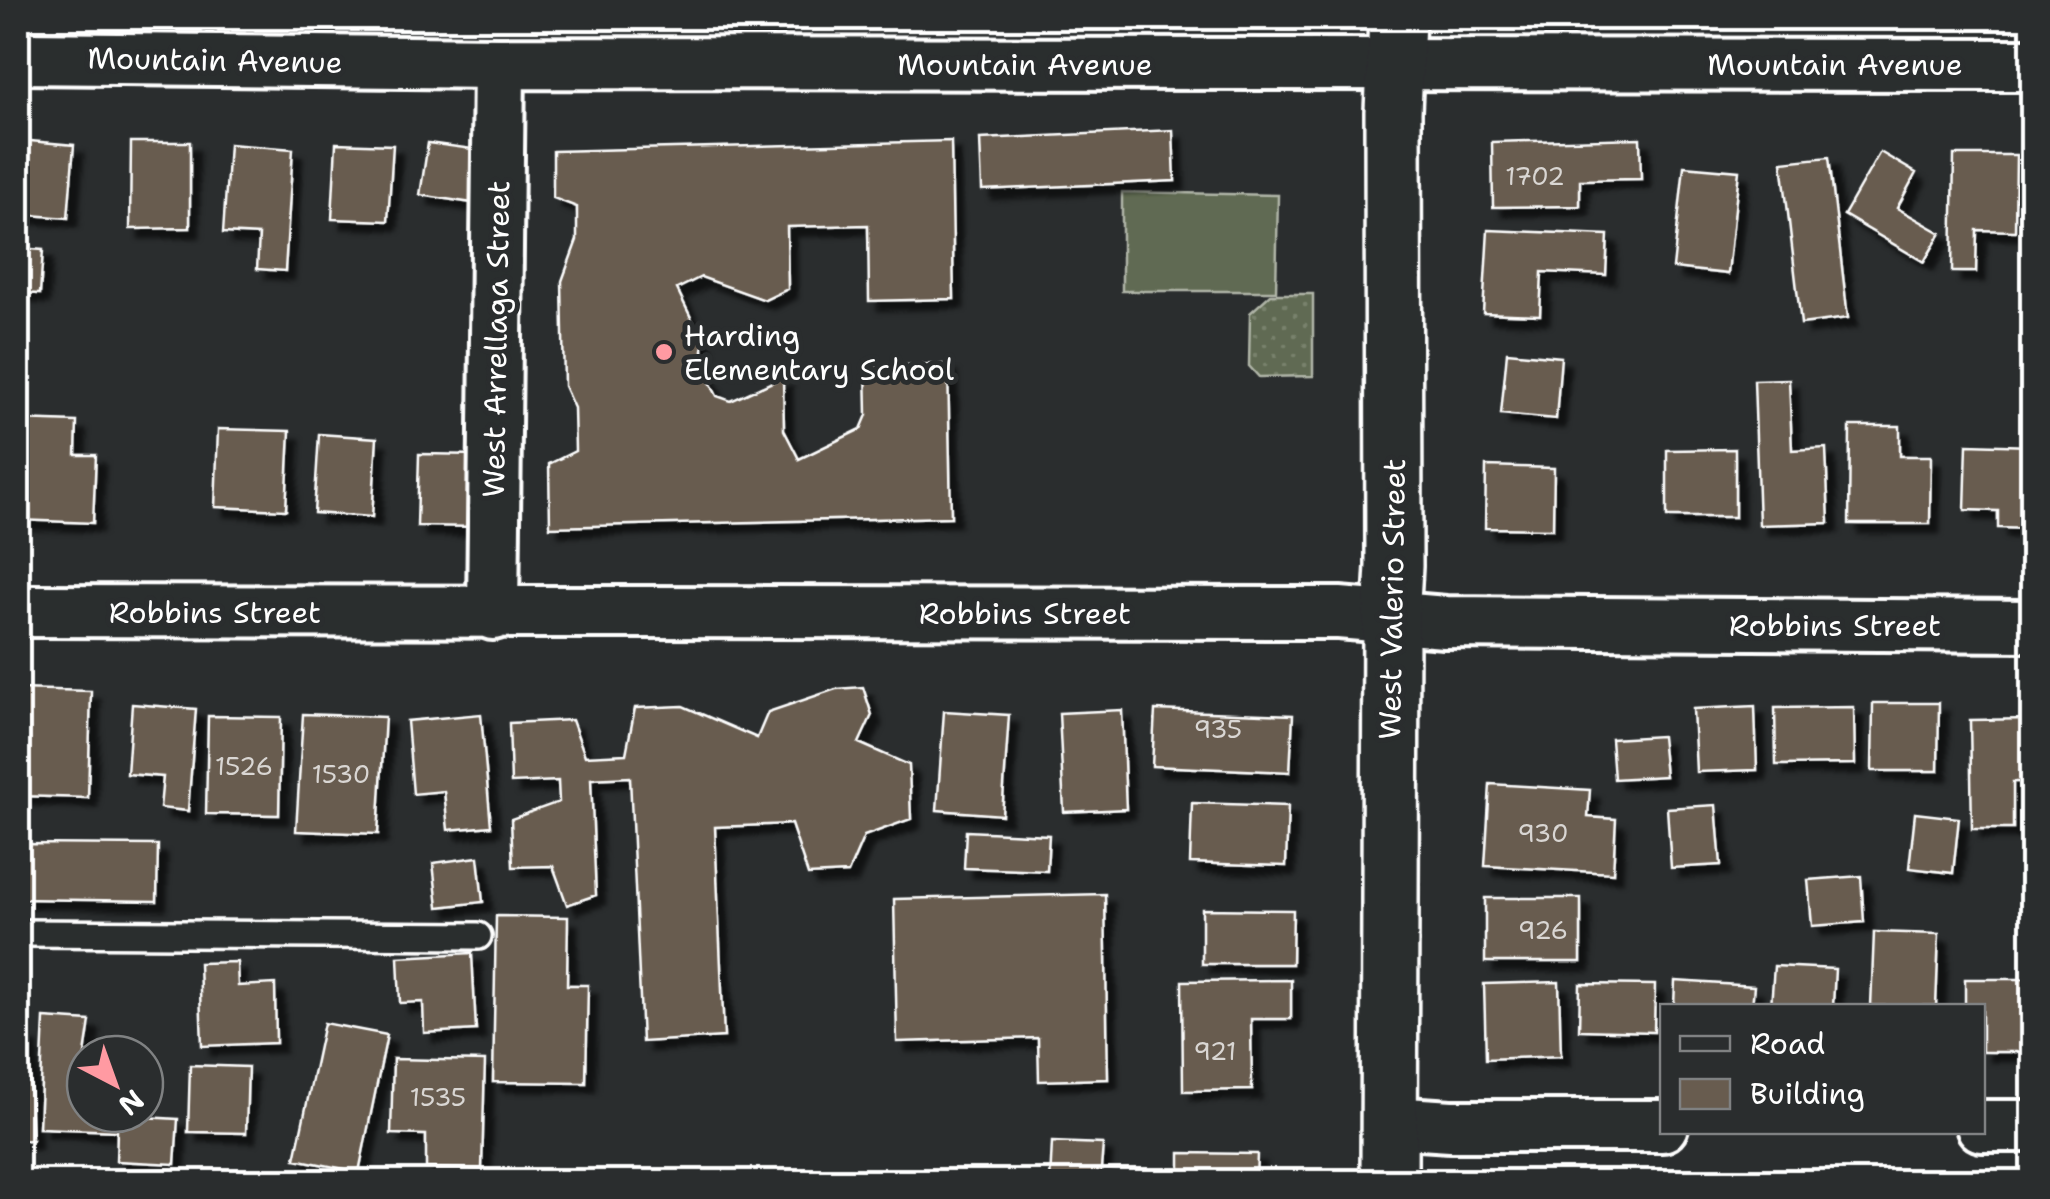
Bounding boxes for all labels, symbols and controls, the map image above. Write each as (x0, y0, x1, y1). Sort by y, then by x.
street label: Mountain Avenue (87, 37, 343, 83)
street label: Mountain Avenue (897, 44, 1153, 85)
street label: Mountain Avenue (1707, 44, 1963, 85)
house number: 1702 (1505, 159, 1565, 193)
street label: West Arrellaga Street (473, 180, 519, 498)
place label: Harding Elementary School (684, 315, 954, 390)
marker: Harding Elementary School (653, 341, 675, 363)
street label: West Valerio Street (1369, 458, 1415, 740)
street label: Robbins Street (109, 592, 321, 633)
street label: Robbins Street (919, 593, 1131, 634)
street label: Robbins Street (1729, 605, 1941, 646)
house number: 935 (1194, 712, 1242, 746)
house number: 1526 (215, 749, 273, 783)
house number: 1530 (312, 757, 370, 791)
house number: 930 (1518, 816, 1568, 850)
house number: 926 (1518, 913, 1568, 947)
legend (1660, 1004, 1985, 1134)
text: Road (1750, 1023, 1825, 1064)
north arrow (65, 1034, 165, 1134)
house number: 921 (1194, 1034, 1236, 1068)
text: Building (1750, 1073, 1865, 1114)
house number: 1535 (410, 1080, 466, 1114)
text: N (111, 1081, 152, 1124)

